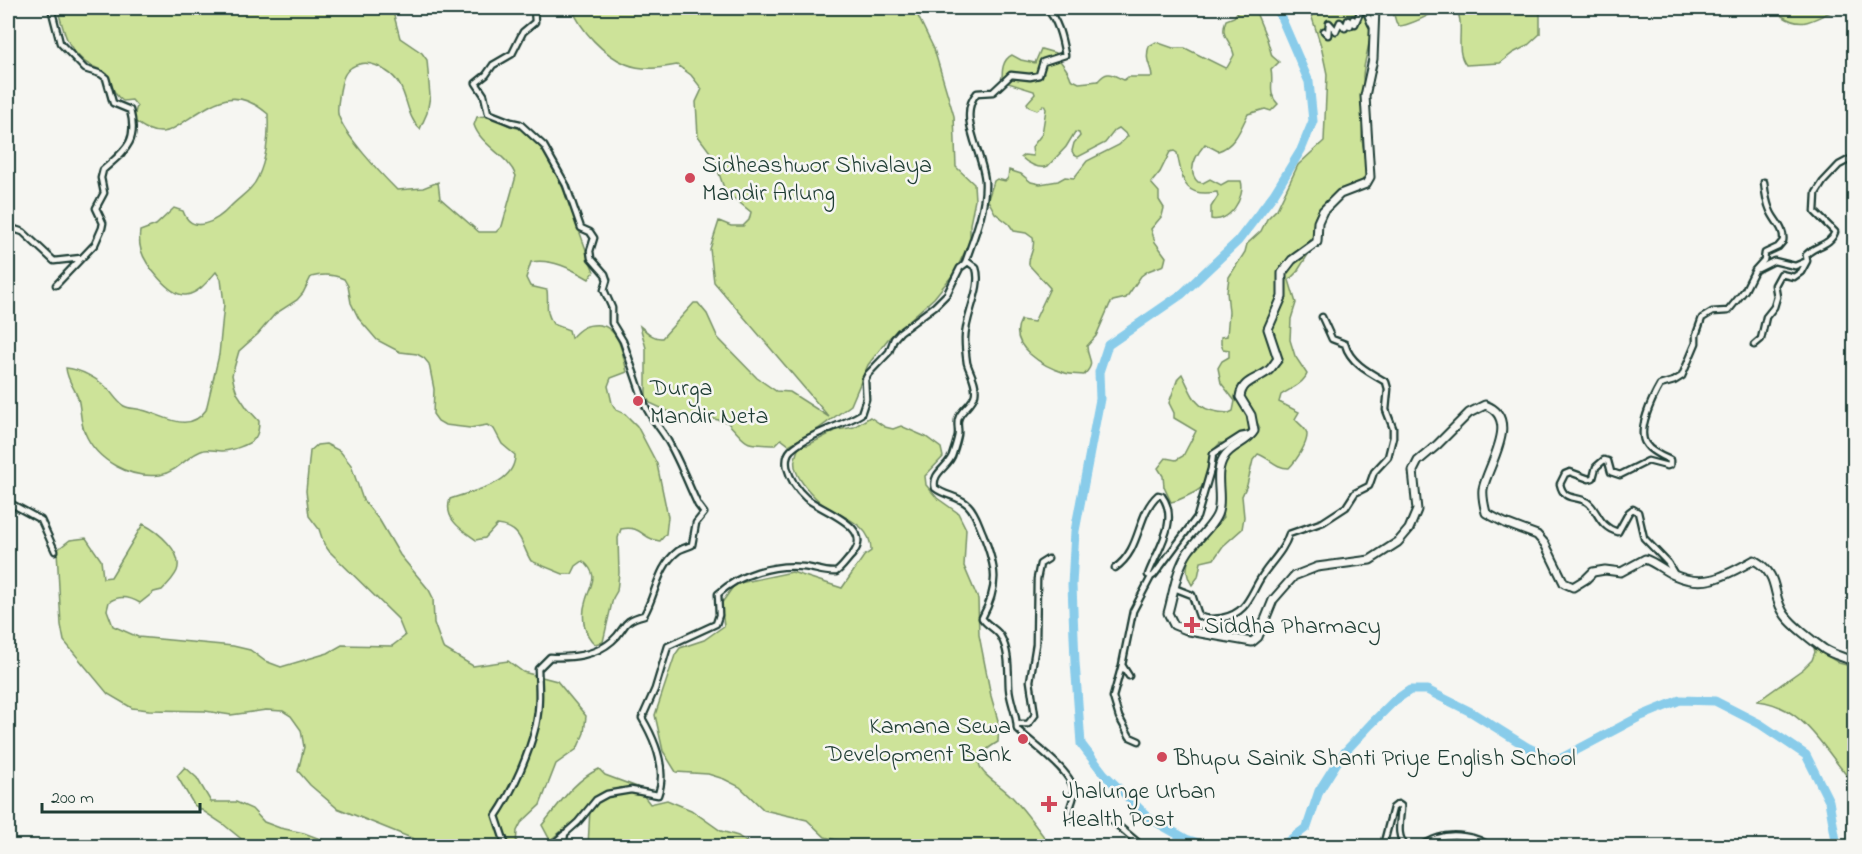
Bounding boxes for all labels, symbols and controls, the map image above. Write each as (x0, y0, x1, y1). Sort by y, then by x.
place label: Sidheashwor Shivalaya Mandir Arlung (702, 149, 932, 212)
marker: Sidheashwor Shivalaya Mandir Arlung (683, 171, 697, 185)
place label: Durga Mandir Neta (649, 372, 769, 435)
marker: Durga Mandir Neta (631, 394, 645, 408)
place label: Siddha Pharmacy (1204, 610, 1381, 646)
marker: Siddha Pharmacy (1185, 618, 1199, 632)
place label: Kamana Sewa Development Bank (825, 710, 1011, 773)
marker: Kamana Sewa Development Bank (1016, 732, 1030, 746)
place label: Bhupu Sainik Shanti Priye English School (1173, 742, 1576, 778)
marker: Bhupu Sainik Shanti Priye English School (1155, 750, 1169, 764)
place label: Jhalunge Urban Health Post (1062, 775, 1215, 838)
scale bar (42, 776, 200, 814)
text: 200 m (51, 786, 94, 812)
marker: Jhalunge Urban Health Post (1040, 795, 1058, 813)

